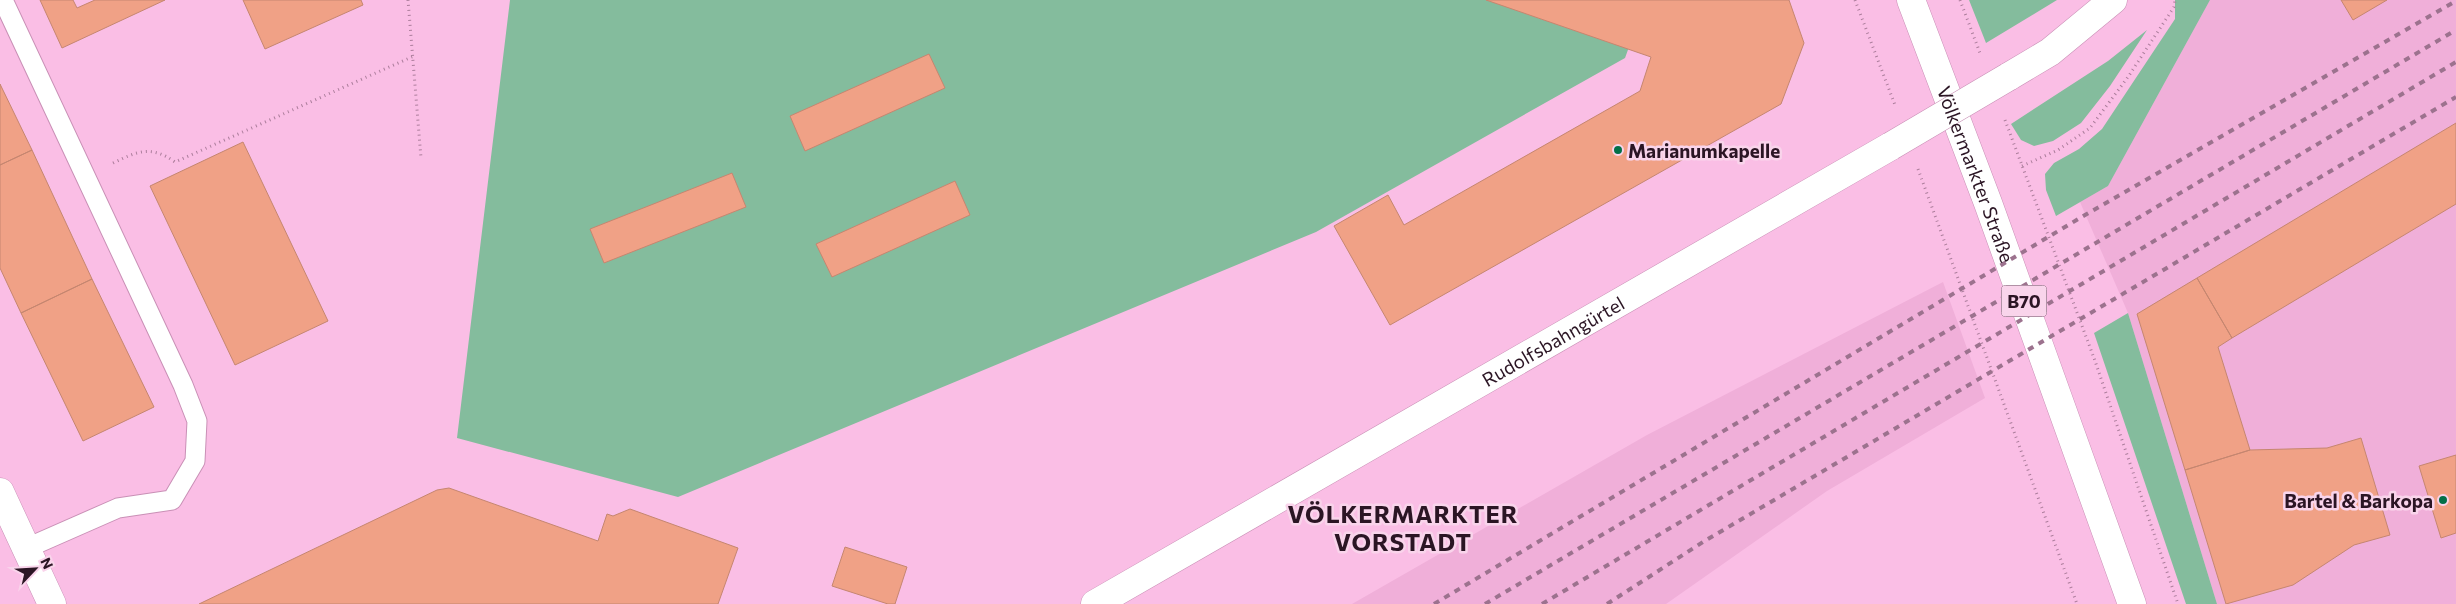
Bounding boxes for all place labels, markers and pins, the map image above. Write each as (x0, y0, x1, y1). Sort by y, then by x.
place label: Marianumkapelle (1628, 139, 1780, 162)
marker: Marianumkapelle (1612, 144, 1624, 156)
place label: Bartel & Barkopa (2284, 489, 2433, 512)
marker: Bartel & Barkopa (2437, 494, 2449, 506)

